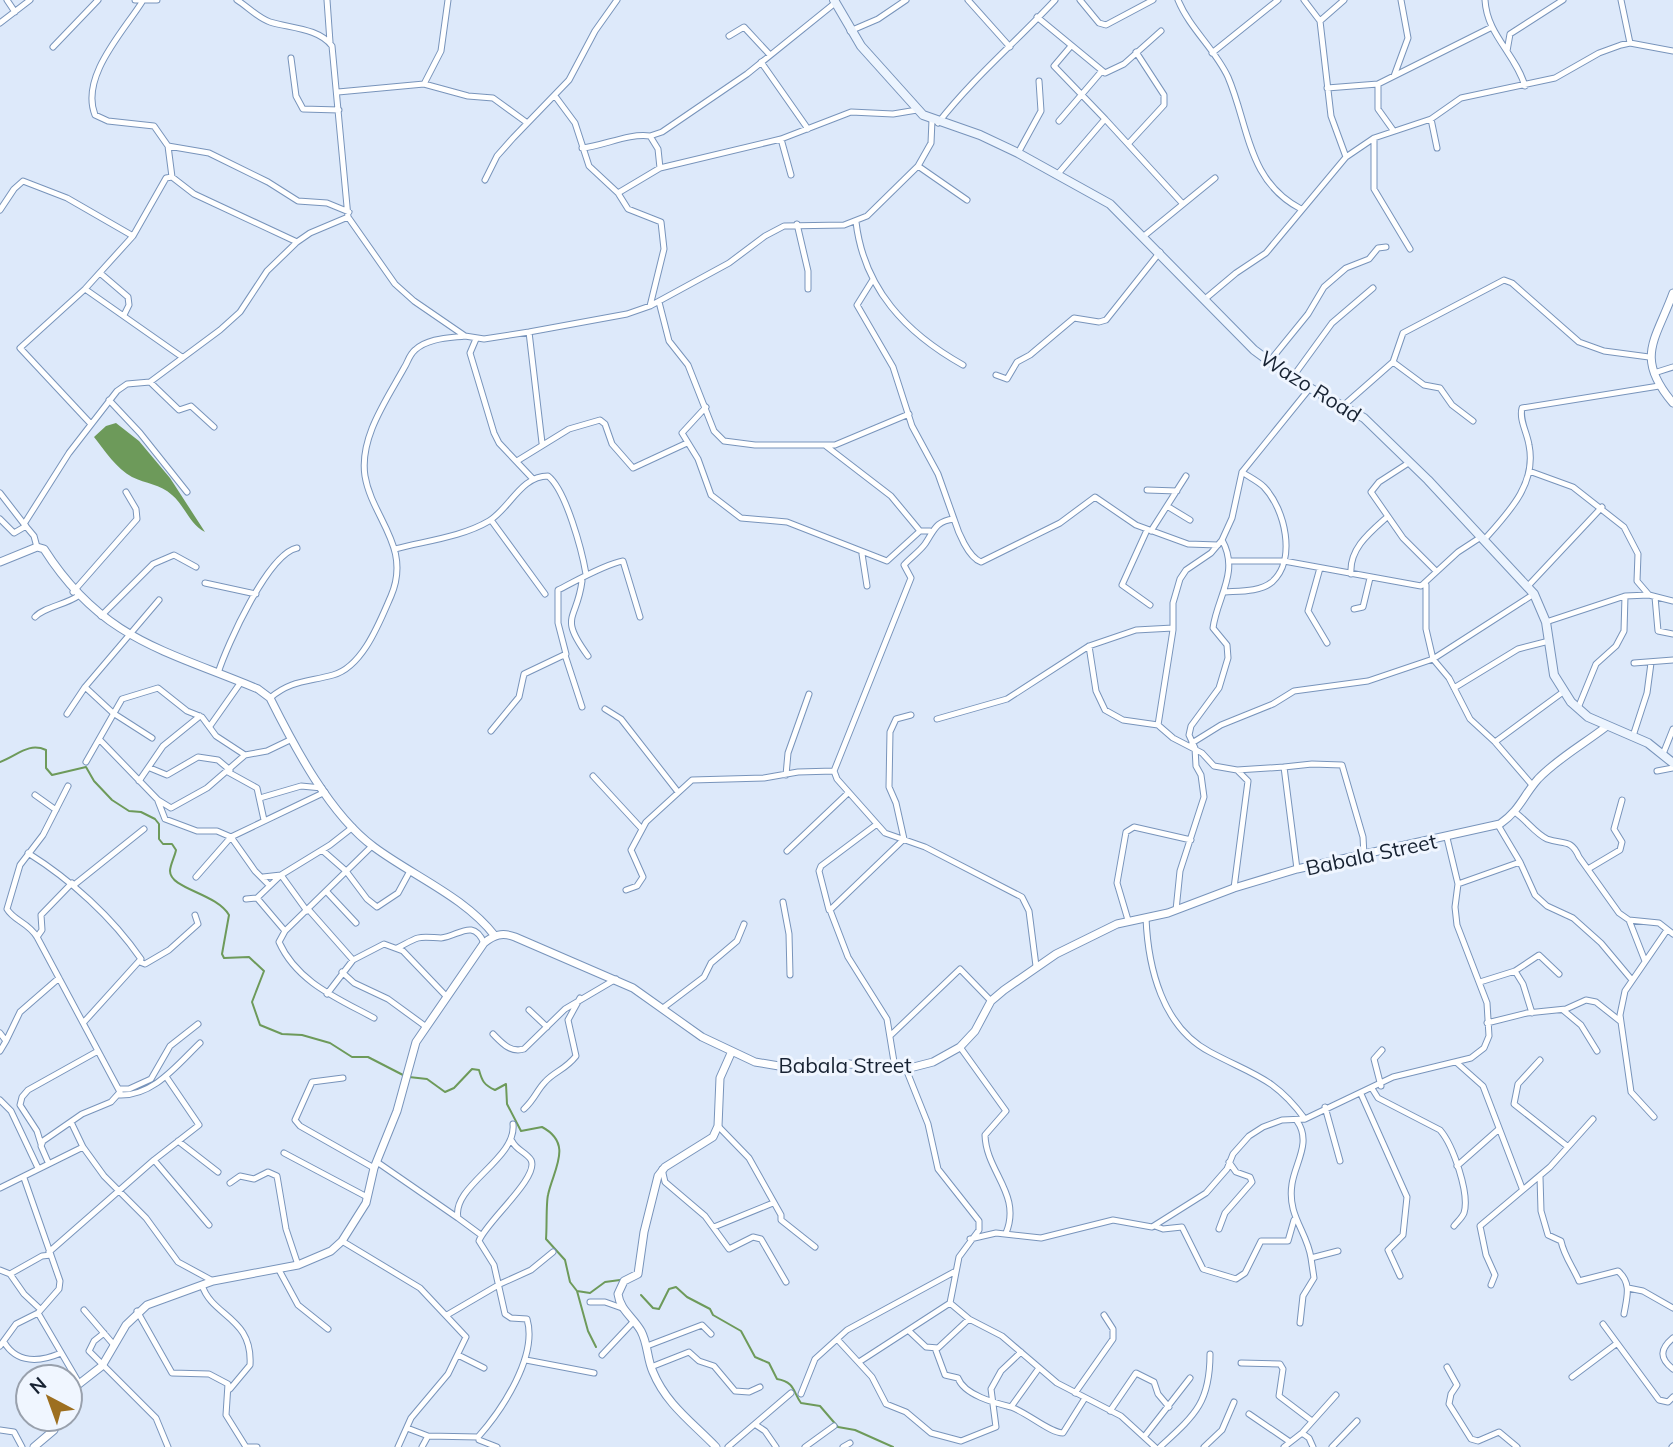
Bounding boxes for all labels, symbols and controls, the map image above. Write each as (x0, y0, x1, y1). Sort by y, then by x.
street label: Wazo Road (1256, 345, 1366, 427)
street label: Babala Street (1303, 827, 1439, 881)
street label: Babala Street (778, 1052, 912, 1078)
north arrow (14, 1363, 84, 1433)
text: N (25, 1371, 51, 1399)

